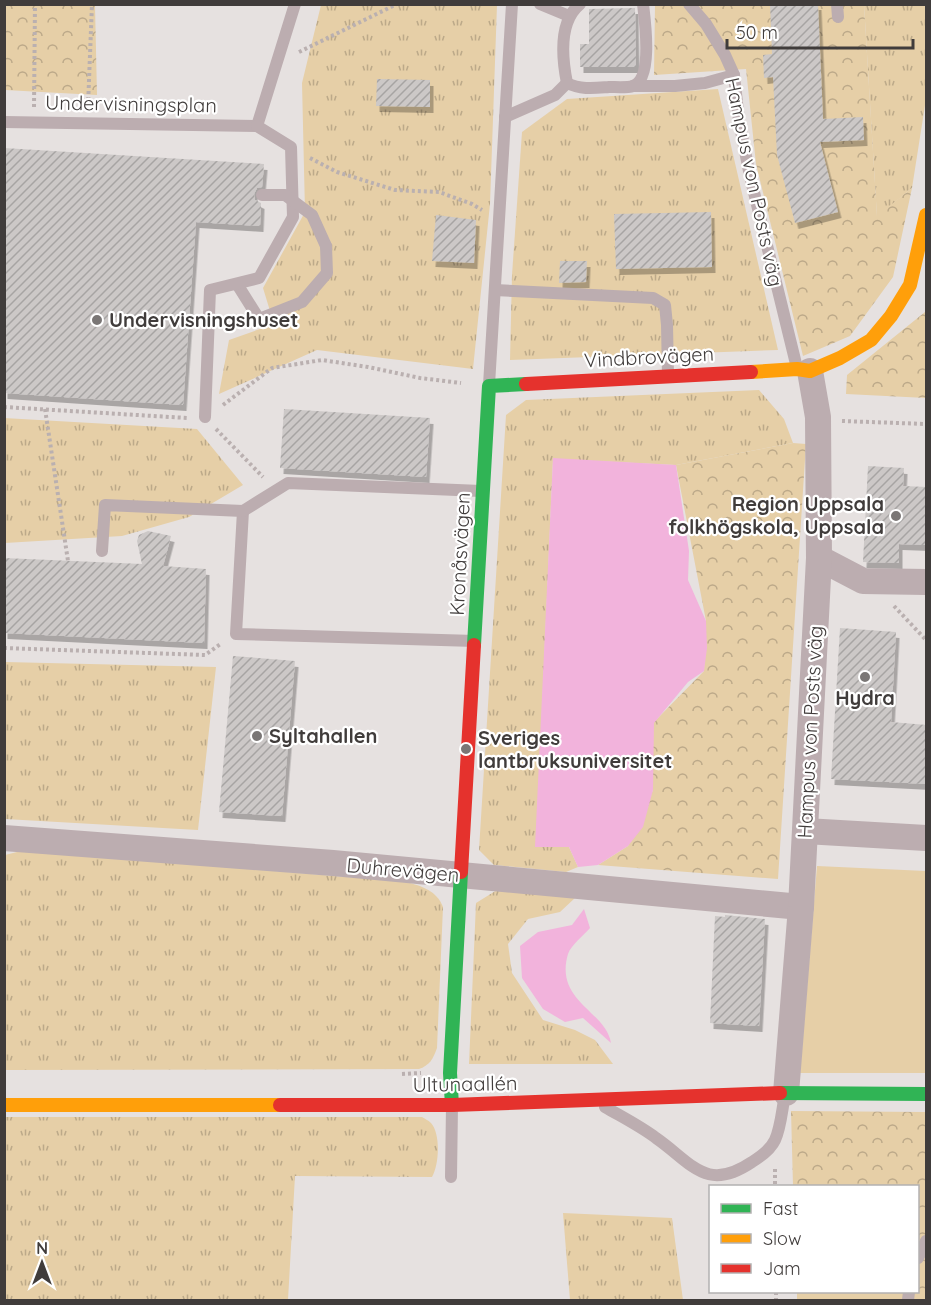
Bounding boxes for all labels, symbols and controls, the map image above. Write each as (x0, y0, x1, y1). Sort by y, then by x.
scale bar (727, 12, 913, 50)
text: 50 m (736, 21, 778, 44)
street label: Hampus von Posts väg (720, 75, 789, 289)
street label: Undervisningsplan (45, 90, 217, 117)
place label: Undervisningshuset (109, 307, 299, 332)
marker: Undervisningshuset (90, 313, 104, 327)
street label: Vindbrovägen (583, 341, 715, 372)
place label: Region Uppsala folkhögskola, Uppsala (668, 491, 884, 539)
street label: Kronåsvägen (444, 492, 475, 616)
marker: Region Uppsala folkhögskola, Uppsala (889, 509, 903, 523)
street label: Hampus von Posts väg (791, 625, 828, 839)
marker: Hydra (858, 670, 872, 684)
place label: Hydra (835, 685, 895, 710)
place label: Syltahallen (269, 723, 377, 748)
place label: Sveriges lantbruksuniversitet (478, 725, 672, 773)
marker: Syltahallen (250, 729, 264, 743)
marker: Sveriges lantbruksuniversitet (459, 742, 473, 756)
street label: Duhrevägen (346, 852, 461, 887)
street label: Ultunaallén (412, 1070, 518, 1097)
legend (709, 1185, 919, 1293)
text: Fast (763, 1197, 798, 1220)
text: Slow (763, 1227, 801, 1250)
north arrow (12, 1233, 72, 1293)
text: N (36, 1238, 48, 1258)
text: Jam (763, 1257, 801, 1280)

